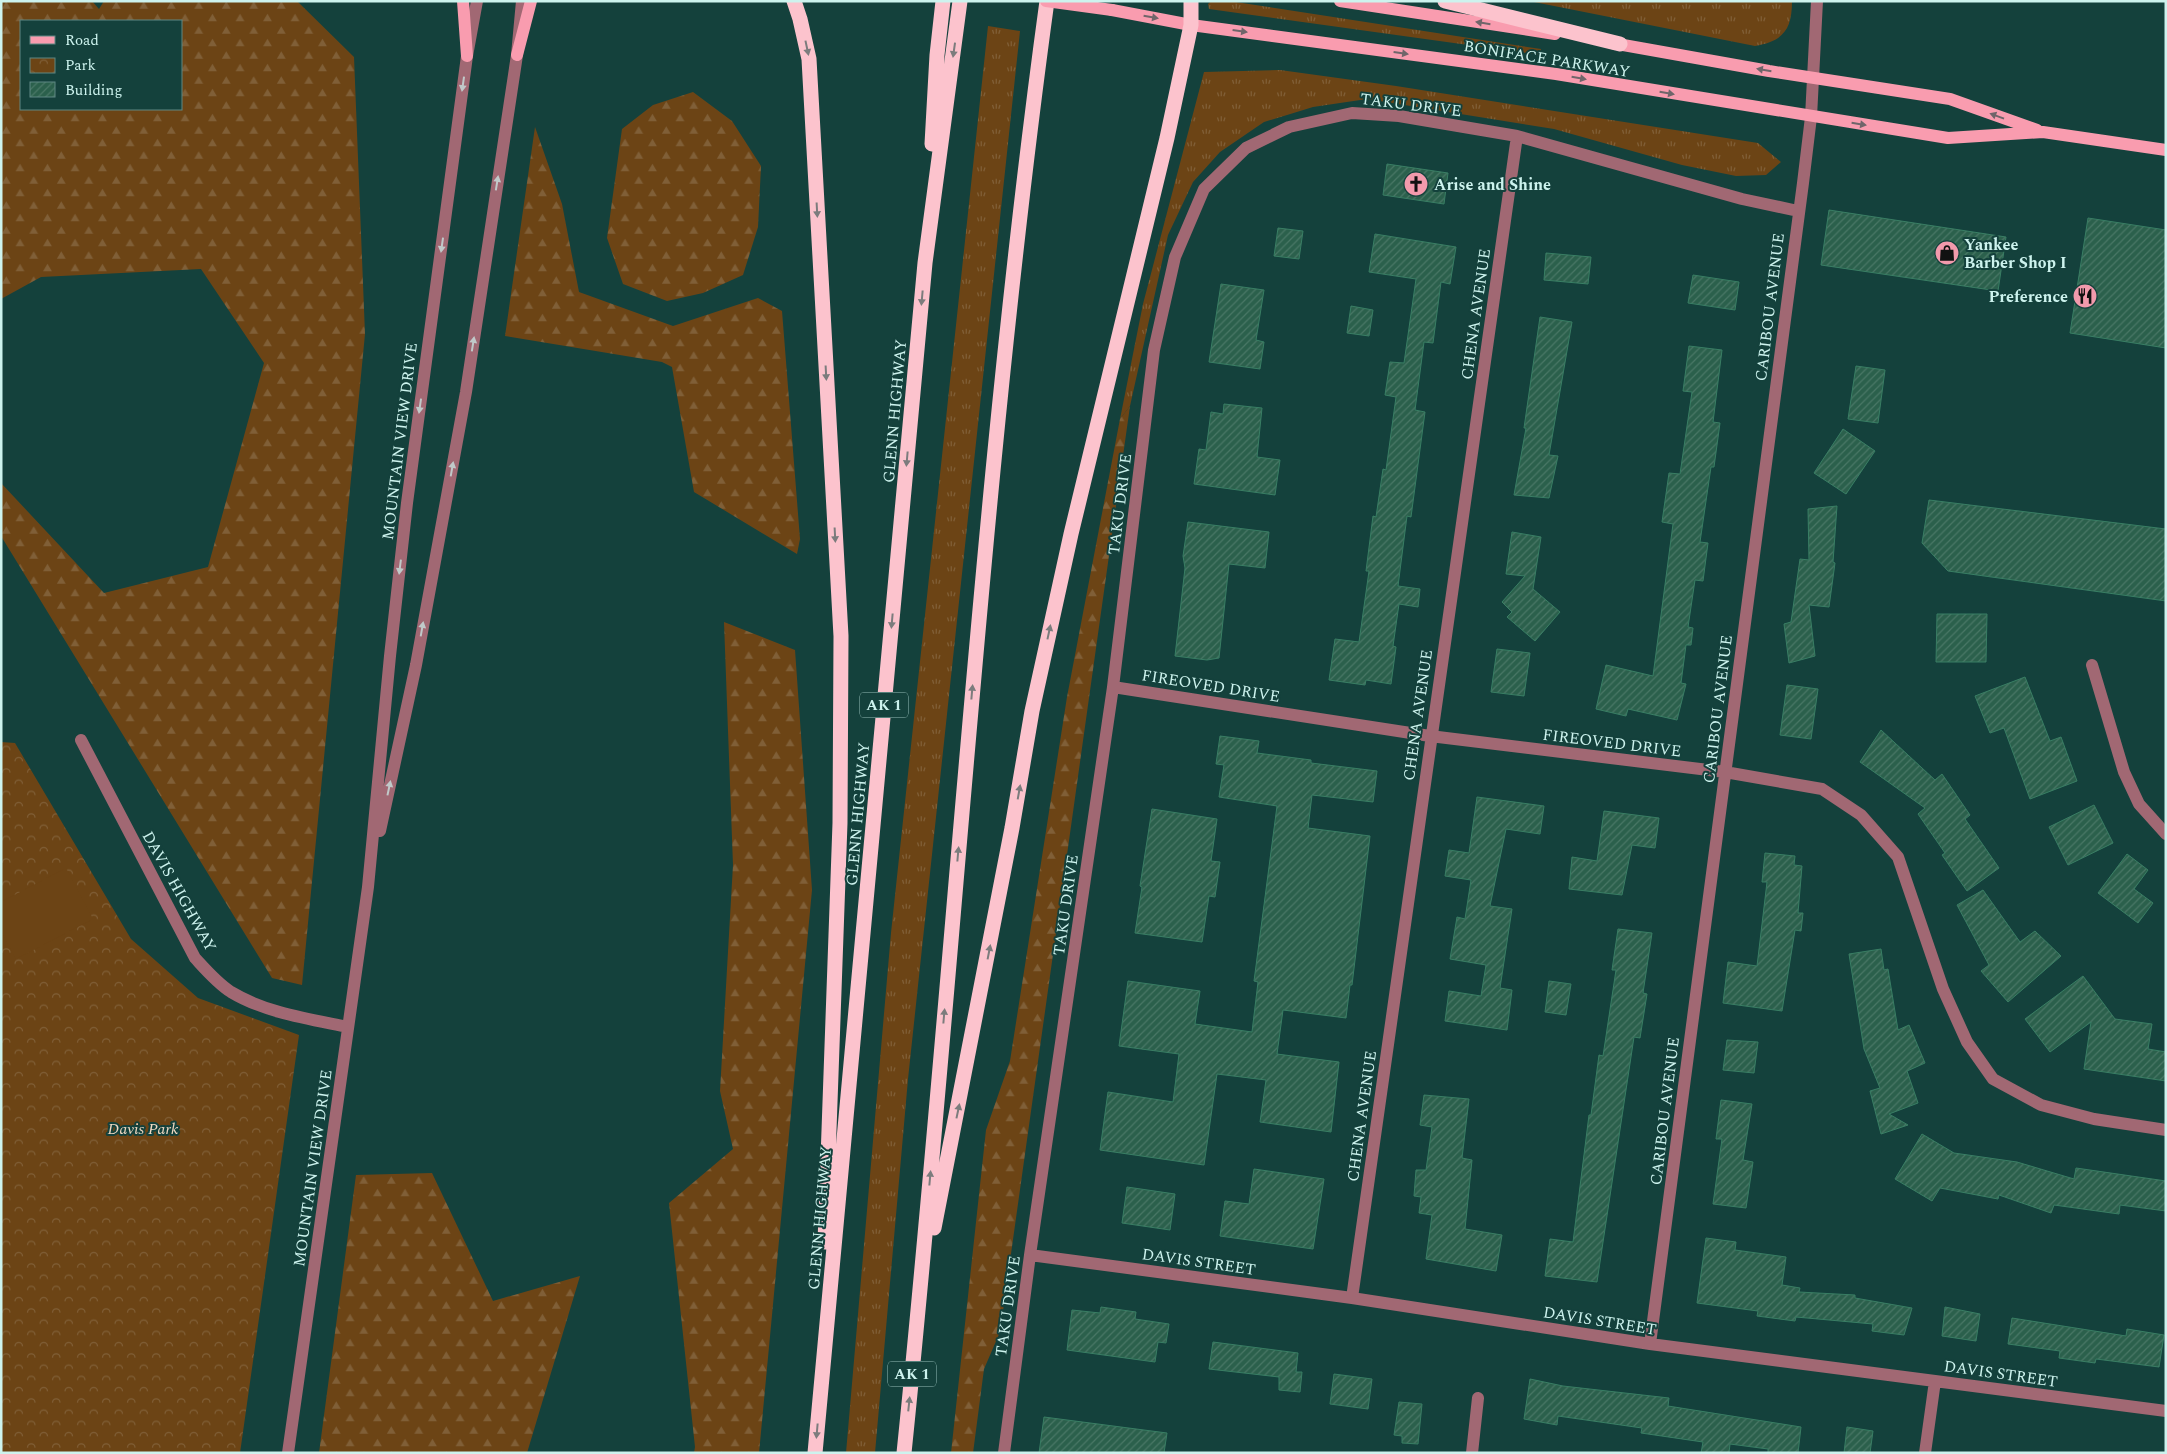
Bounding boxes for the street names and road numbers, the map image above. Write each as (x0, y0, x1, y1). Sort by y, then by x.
street label: BONIFACE PARKWAY (1462, 34, 1632, 84)
street label: TAKU DRIVE (1359, 87, 1463, 123)
street label: CARIBOU AVENUE (1749, 232, 1791, 383)
street label: CHENA AVENUE (1455, 247, 1497, 381)
street label: GLENN HIGHWAY (877, 338, 913, 484)
street label: MOUNTAIN VIEW DRIVE (376, 341, 424, 541)
street label: TAKU DRIVE (1102, 452, 1138, 556)
street label: CARIBOU AVENUE (1697, 634, 1739, 785)
street label: CHENA AVENUE (1397, 648, 1439, 782)
street label: FIREOVED DRIVE (1140, 663, 1282, 709)
road number: AK 1 (860, 692, 908, 718)
street label: FIREOVED DRIVE (1541, 723, 1683, 763)
street label: GLENN HIGHWAY (840, 741, 876, 887)
street label: DAVIS HIGHWAY (136, 827, 222, 956)
street label: TAKU DRIVE (1047, 853, 1085, 957)
street label: CARIBOU AVENUE (1644, 1036, 1686, 1187)
street label: CHENA AVENUE (1341, 1049, 1383, 1183)
street label: MOUNTAIN VIEW DRIVE (287, 1068, 339, 1268)
street label: GLENN HIGHWAY (802, 1145, 838, 1291)
street label: DAVIS STREET (1140, 1242, 1258, 1282)
street label: TAKU DRIVE (989, 1254, 1027, 1358)
street label: DAVIS STREET (1541, 1300, 1659, 1342)
street label: DAVIS STREET (1942, 1354, 2060, 1394)
road number: AK 1 (888, 1362, 936, 1386)

